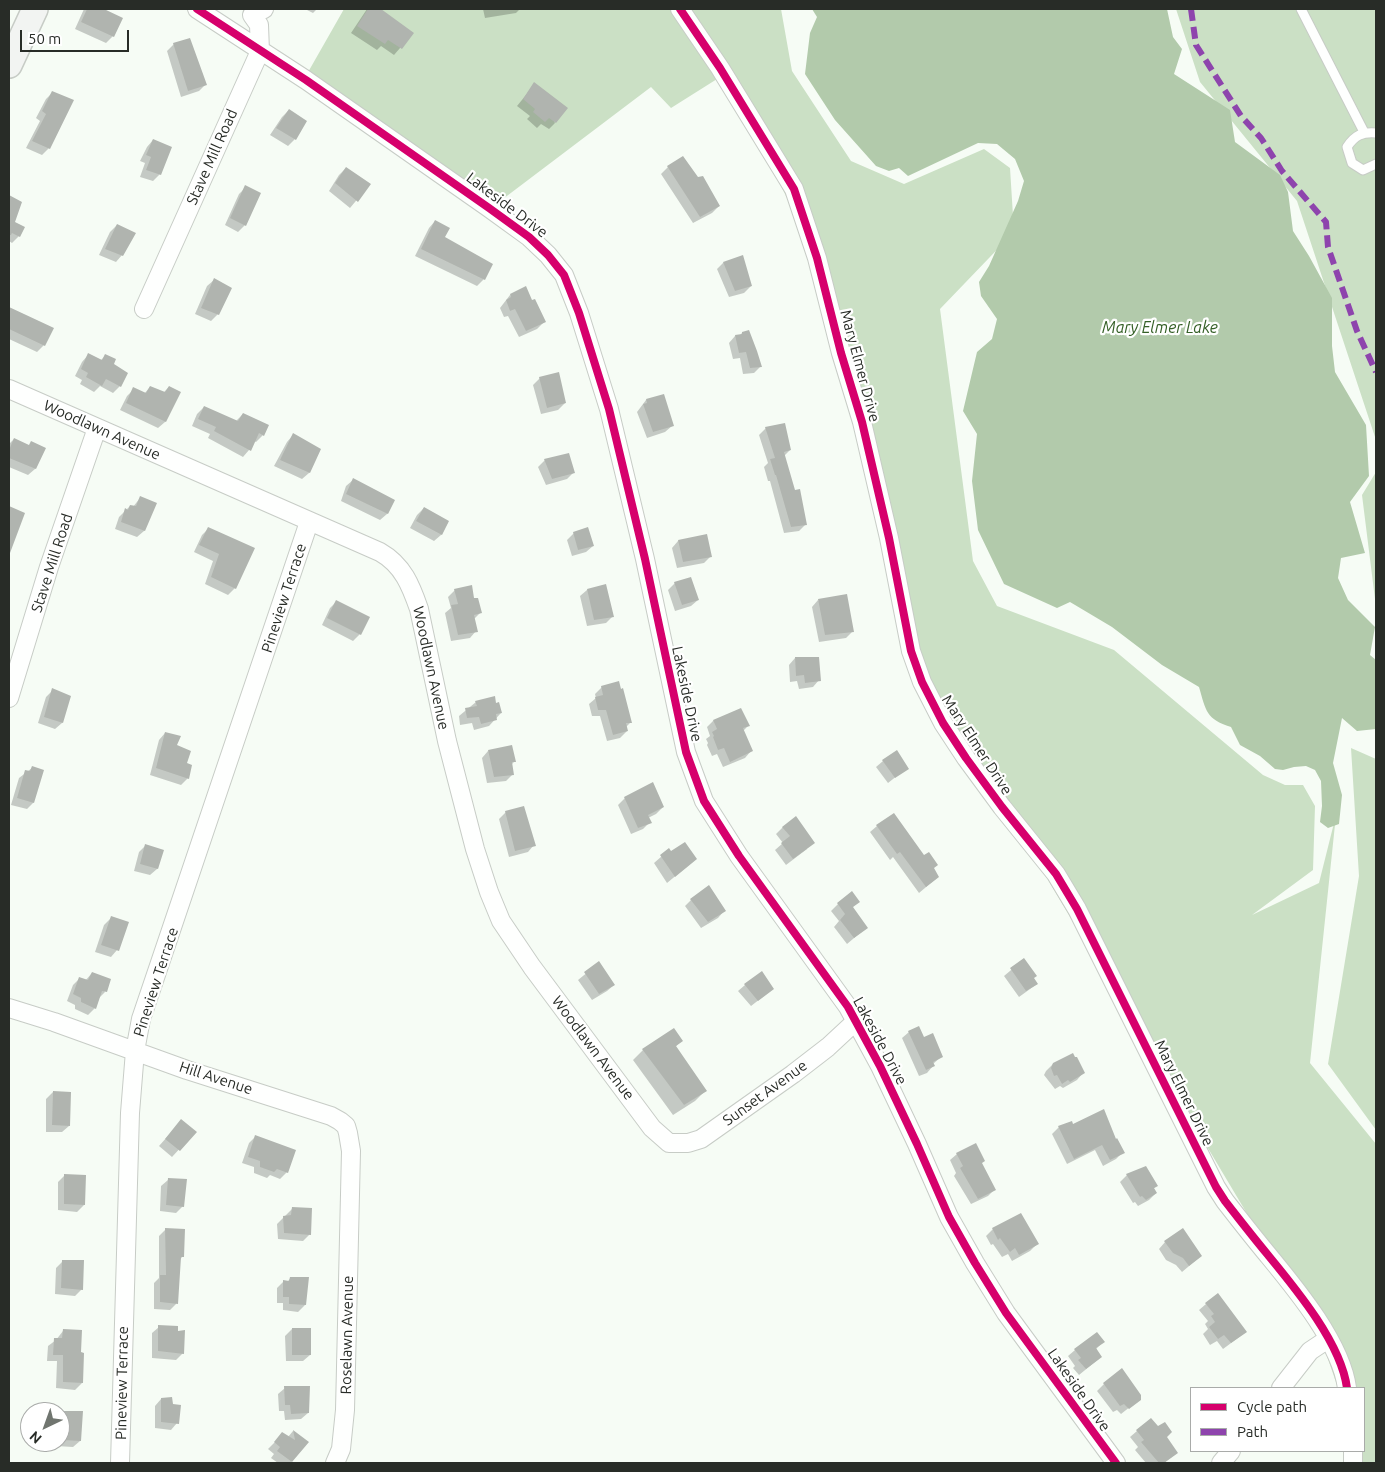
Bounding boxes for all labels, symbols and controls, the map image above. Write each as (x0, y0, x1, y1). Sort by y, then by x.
scale bar (22, 20, 131, 52)
text: 50 m (28, 30, 61, 47)
street label: Stave Mill Road (183, 106, 241, 208)
street label: Lakeside Drive (463, 169, 551, 241)
street label: Mary Elmer Drive (836, 308, 884, 424)
water label: Mary Elmer Lake (1102, 318, 1218, 338)
street label: Woodlawn Avenue (41, 396, 163, 464)
street label: Stave Mill Road (28, 511, 76, 615)
street label: Pineview Terrace (258, 541, 310, 655)
street label: Woodlawn Avenue (409, 605, 453, 731)
street label: Lakeside Drive (668, 645, 706, 743)
street label: Mary Elmer Drive (938, 692, 1016, 798)
street label: Pineview Terrace (130, 925, 182, 1039)
street label: Woodlawn Avenue (548, 992, 638, 1104)
street label: Lakeside Drive (849, 994, 911, 1088)
street label: Mary Elmer Drive (1151, 1037, 1217, 1149)
street label: Sunset Avenue (719, 1056, 811, 1130)
street label: Hill Avenue (177, 1058, 255, 1098)
street label: Roselawn Avenue (337, 1275, 357, 1395)
street label: Pineview Terrace (112, 1326, 132, 1440)
street label: Lakeside Drive (1044, 1345, 1114, 1435)
legend (1190, 1387, 1365, 1452)
text: Cycle path (1237, 1398, 1307, 1415)
north arrow (20, 1402, 70, 1452)
text: Path (1237, 1423, 1268, 1440)
text: N (26, 1428, 45, 1447)

